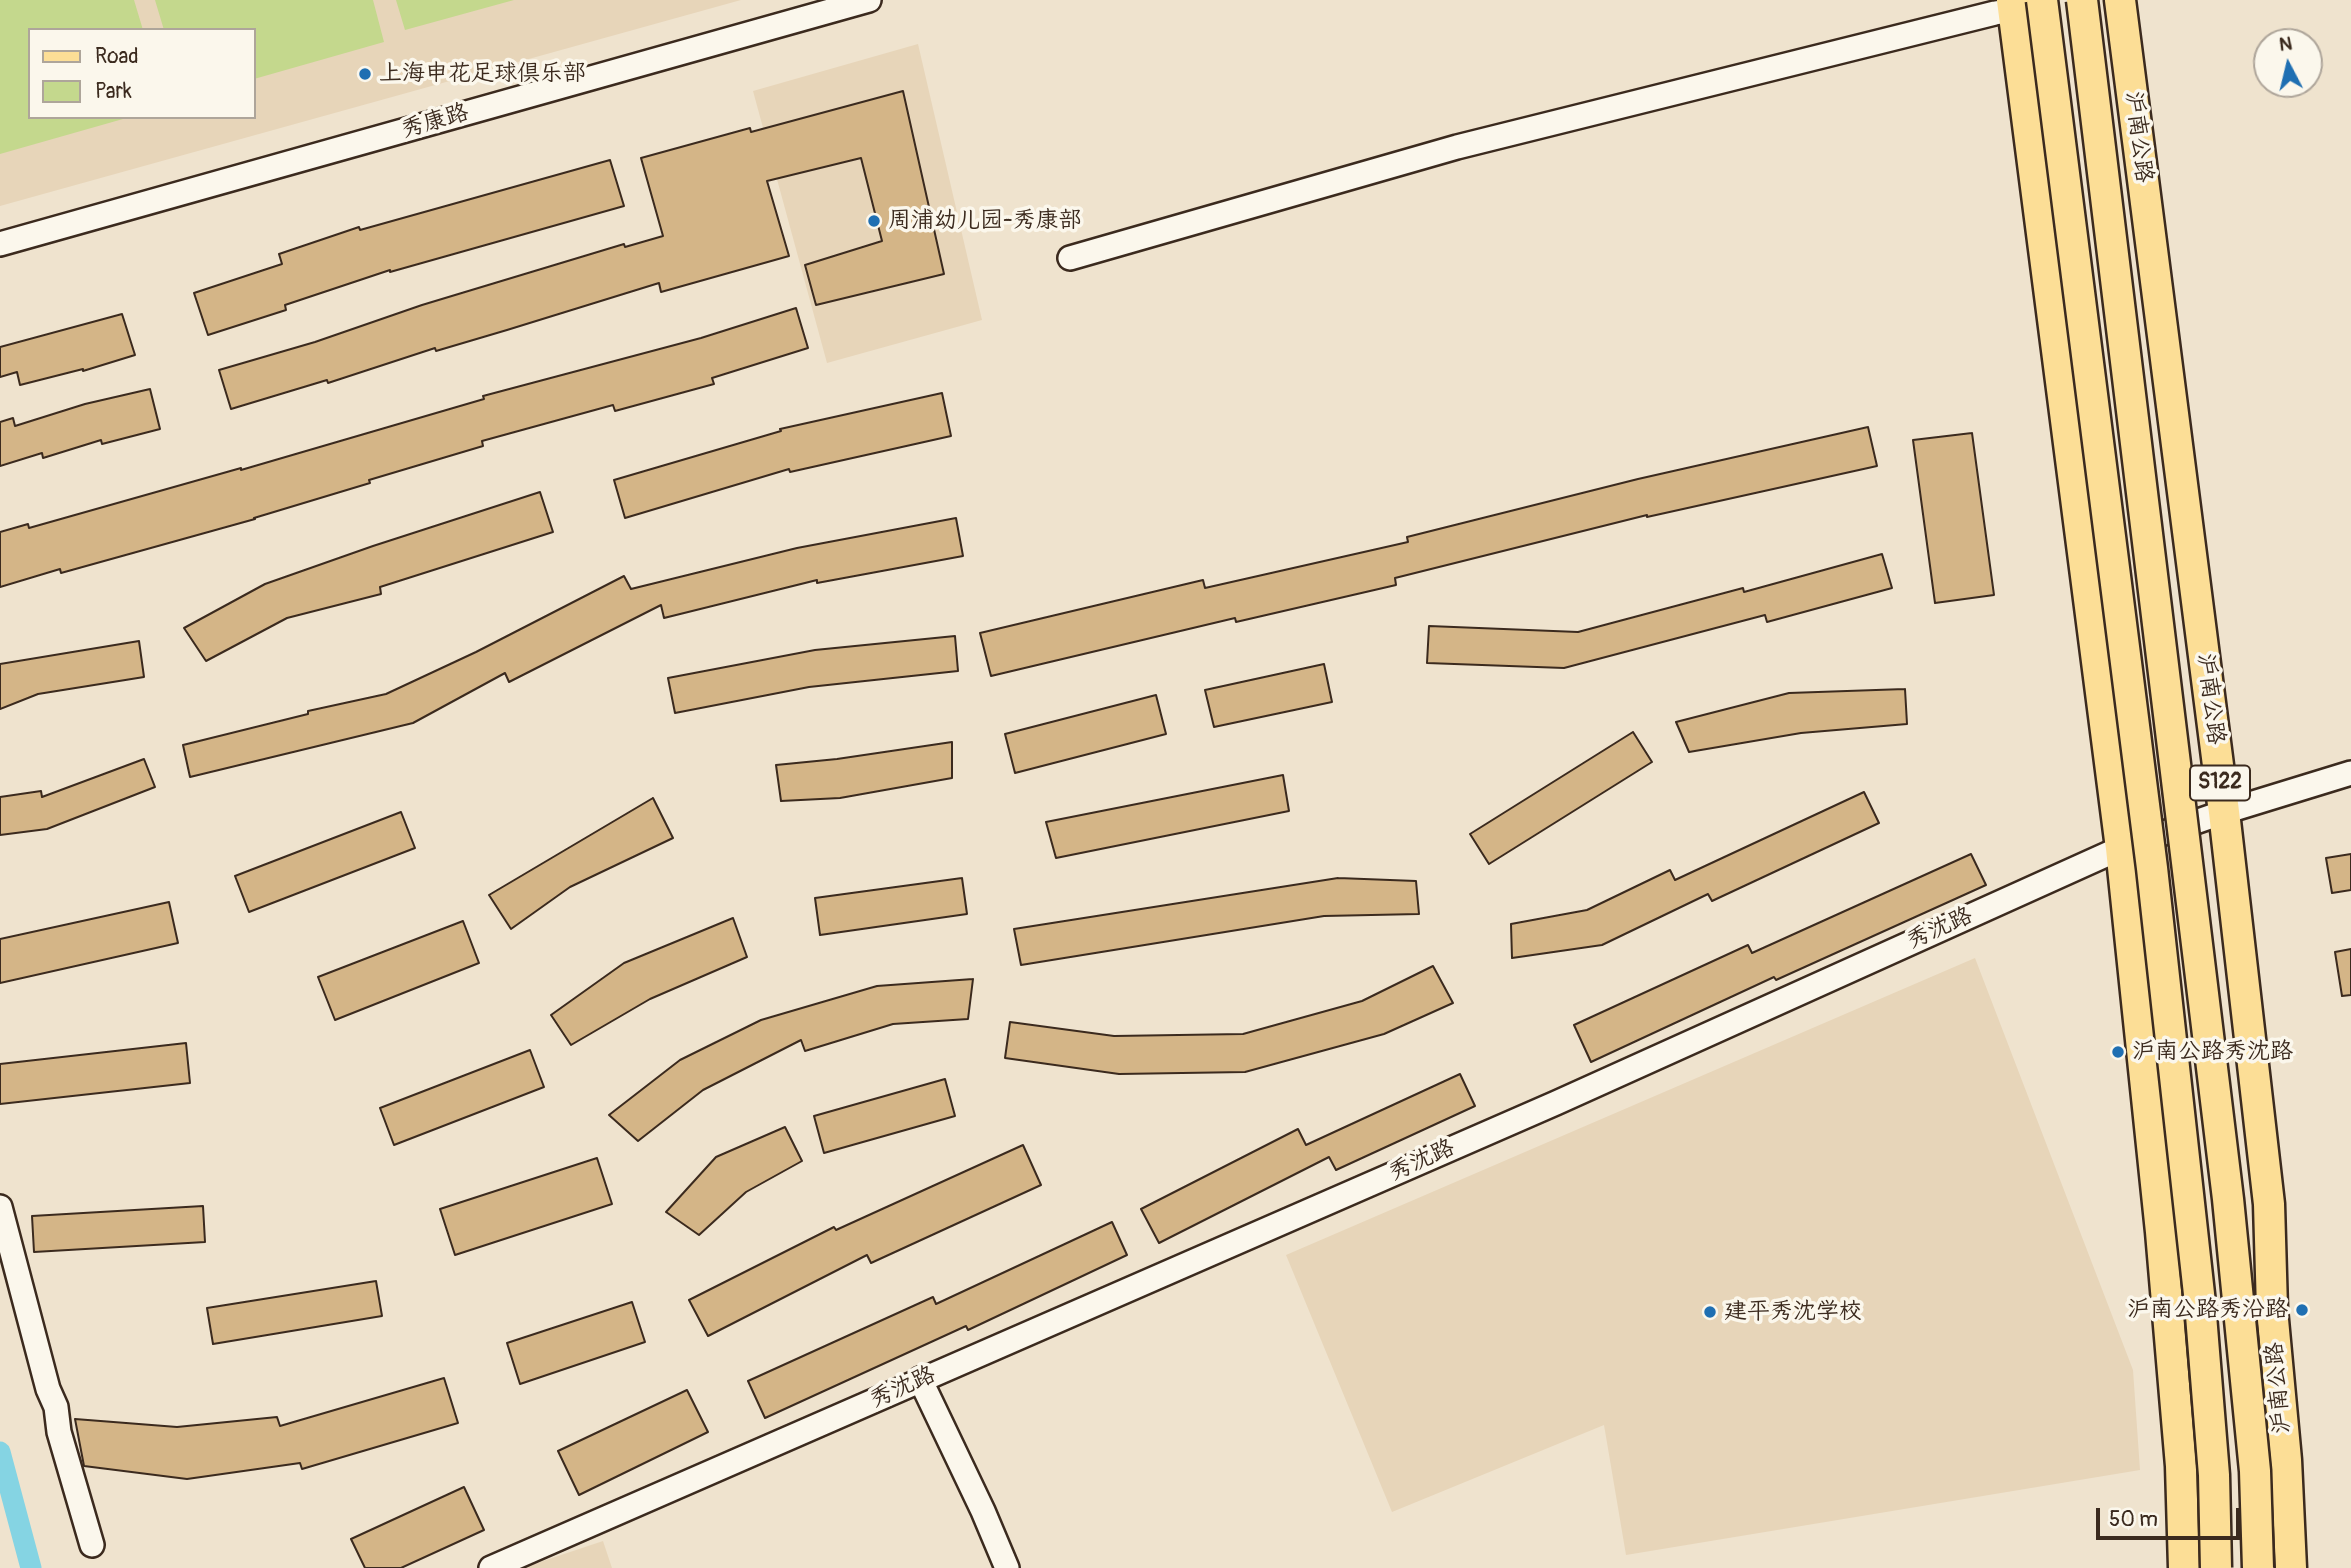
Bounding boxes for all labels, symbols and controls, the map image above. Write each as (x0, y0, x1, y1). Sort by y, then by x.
legend (28, 28, 256, 119)
north arrow (2253, 28, 2323, 98)
text: N (2278, 31, 2294, 57)
text: Road (95, 43, 139, 70)
place label: 上海申花足球俱乐部 (379, 60, 586, 88)
marker: 上海申花足球俱乐部 (357, 66, 373, 82)
text: Park (95, 78, 132, 105)
street label: 沪南公路 (2119, 90, 2157, 184)
street label: 秀康路 (398, 99, 472, 145)
place label: 周浦幼儿园-秀康部 (888, 207, 1082, 235)
marker: 周浦幼儿园-秀康部 (866, 213, 882, 229)
street label: 沪南公路 (2191, 652, 2229, 746)
road number: S122 (2190, 766, 2250, 800)
street label: 秀沈路 (1903, 902, 1977, 956)
place label: 沪南公路秀沈路 (2132, 1038, 2293, 1066)
marker: 沪南公路秀沈路 (2110, 1044, 2126, 1060)
street label: 秀沈路 (1385, 1134, 1459, 1188)
place label: 沪南公路秀沿路 (2127, 1296, 2288, 1324)
place label: 建平秀沈学校 (1724, 1298, 1862, 1326)
marker: 沪南公路秀沿路 (2294, 1302, 2310, 1318)
marker: 建平秀沈学校 (1702, 1304, 1718, 1320)
street label: 沪南公路 (2261, 1341, 2297, 1435)
street label: 秀沈路 (866, 1361, 940, 1415)
scale bar (2099, 1494, 2242, 1538)
text: 50 m (2109, 1506, 2158, 1533)

